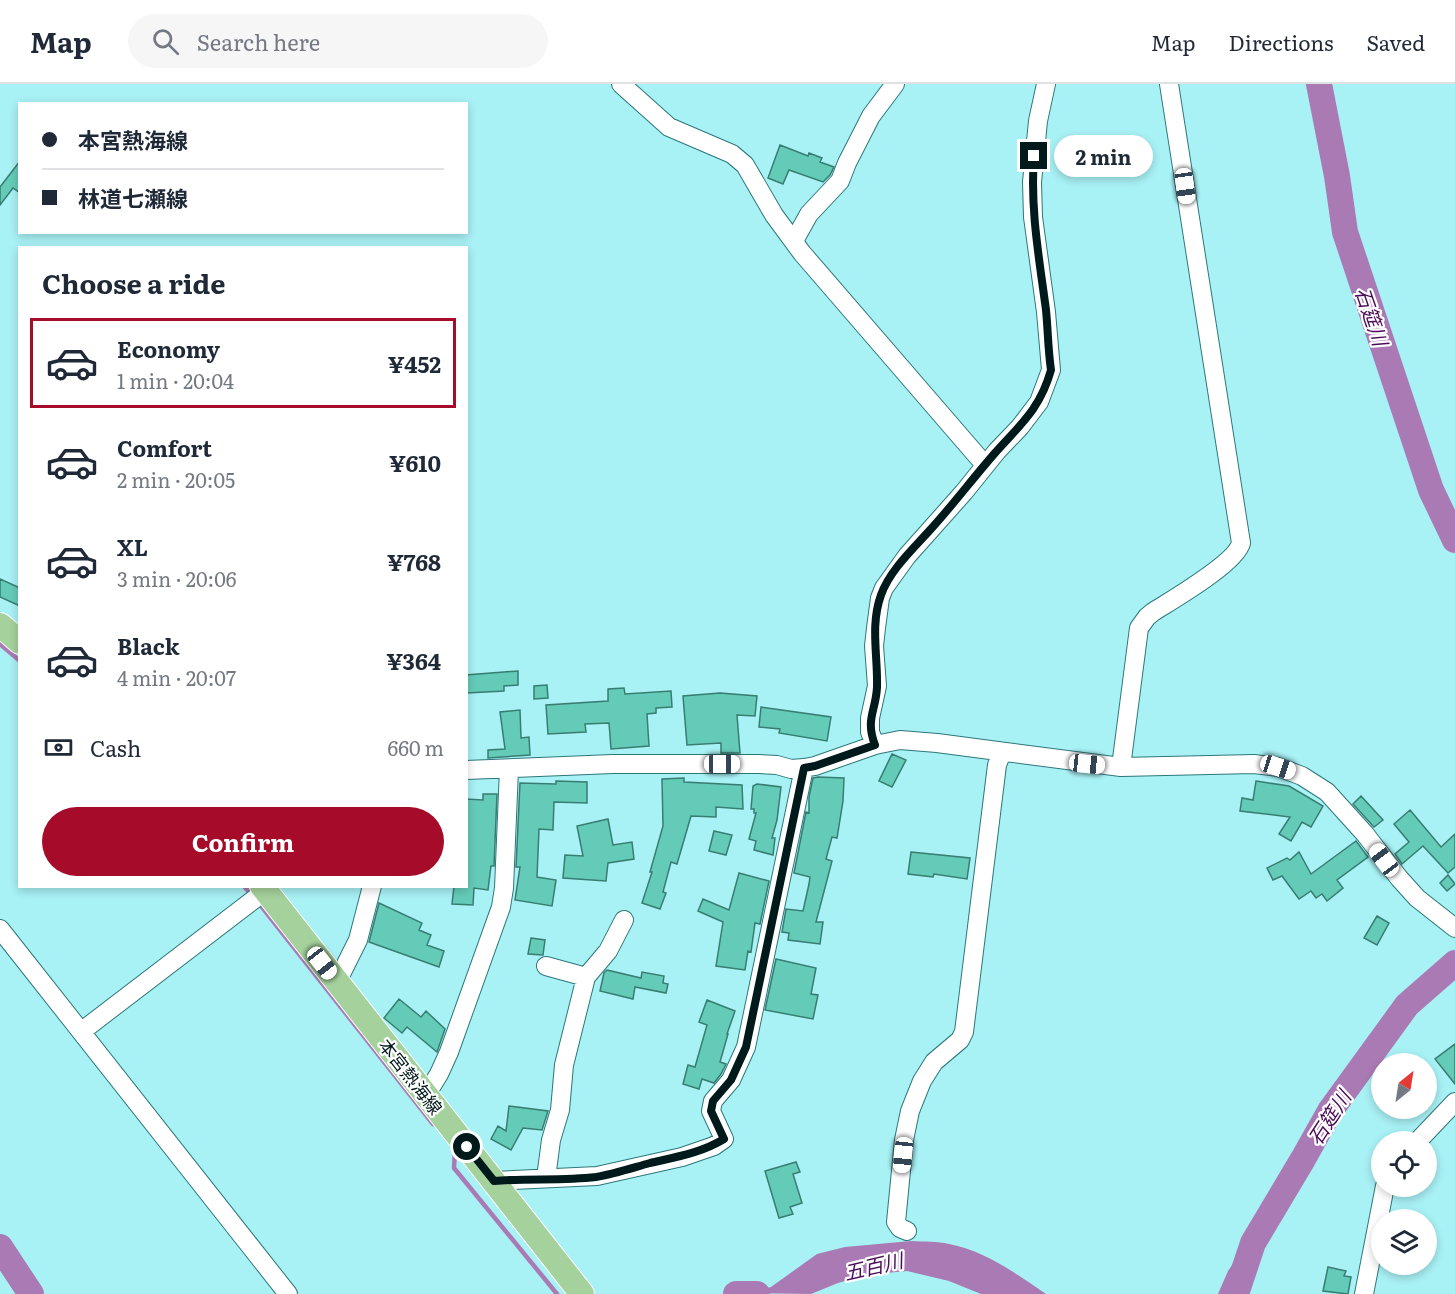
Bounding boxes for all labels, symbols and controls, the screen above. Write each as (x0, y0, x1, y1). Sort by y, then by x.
search box (128, 14, 548, 68)
text: Map (30, 20, 92, 62)
icon: search (149, 25, 182, 58)
text: Search here (197, 25, 320, 58)
text: Map (1151, 26, 1196, 57)
text: Directions (1229, 26, 1334, 57)
text: Saved (1367, 26, 1425, 57)
text: 本宮熱海線 (78, 123, 188, 156)
callout: 2 min (1055, 135, 1154, 177)
text: 2 min (1076, 141, 1131, 171)
route end (1020, 142, 1047, 169)
car (1174, 167, 1196, 205)
text: 林道七瀬線 (78, 181, 188, 214)
text: Choose a ride (42, 262, 225, 302)
water label: 石筵川 (1349, 283, 1398, 351)
text: Economy (117, 332, 220, 365)
icon: car (45, 336, 99, 390)
text: ¥452 (388, 347, 441, 380)
text: 1 min · 20:04 (117, 365, 234, 395)
text: Comfort (117, 431, 212, 464)
icon: car (45, 435, 99, 489)
text: ¥610 (389, 446, 441, 479)
text: 2 min · 20:05 (117, 464, 235, 494)
text: XL (117, 530, 148, 563)
icon: car (45, 534, 99, 588)
text: ¥768 (387, 545, 441, 578)
text: 3 min · 20:06 (117, 563, 236, 593)
text: Black (117, 629, 179, 662)
icon: car (45, 633, 99, 687)
text: ¥364 (386, 644, 441, 677)
text: 4 min · 20:07 (117, 662, 236, 692)
icon: cash (42, 731, 75, 764)
text: Cash (90, 731, 141, 764)
text: 660 m (388, 732, 444, 762)
car (1068, 753, 1106, 775)
car (1258, 753, 1298, 781)
car (704, 755, 740, 773)
button: Confirm (42, 807, 444, 876)
car (1366, 840, 1402, 880)
car (304, 943, 340, 983)
street label: 本宮熱海線 (373, 1032, 449, 1120)
north arrow (1371, 1053, 1437, 1119)
map controls (1371, 1053, 1437, 1275)
water label: 石筵川 (1299, 1082, 1358, 1150)
button: locate (1371, 1131, 1437, 1197)
route start (453, 1133, 480, 1160)
car (892, 1136, 914, 1174)
button: layers (1371, 1209, 1437, 1275)
water label: 五百川 (840, 1243, 908, 1286)

